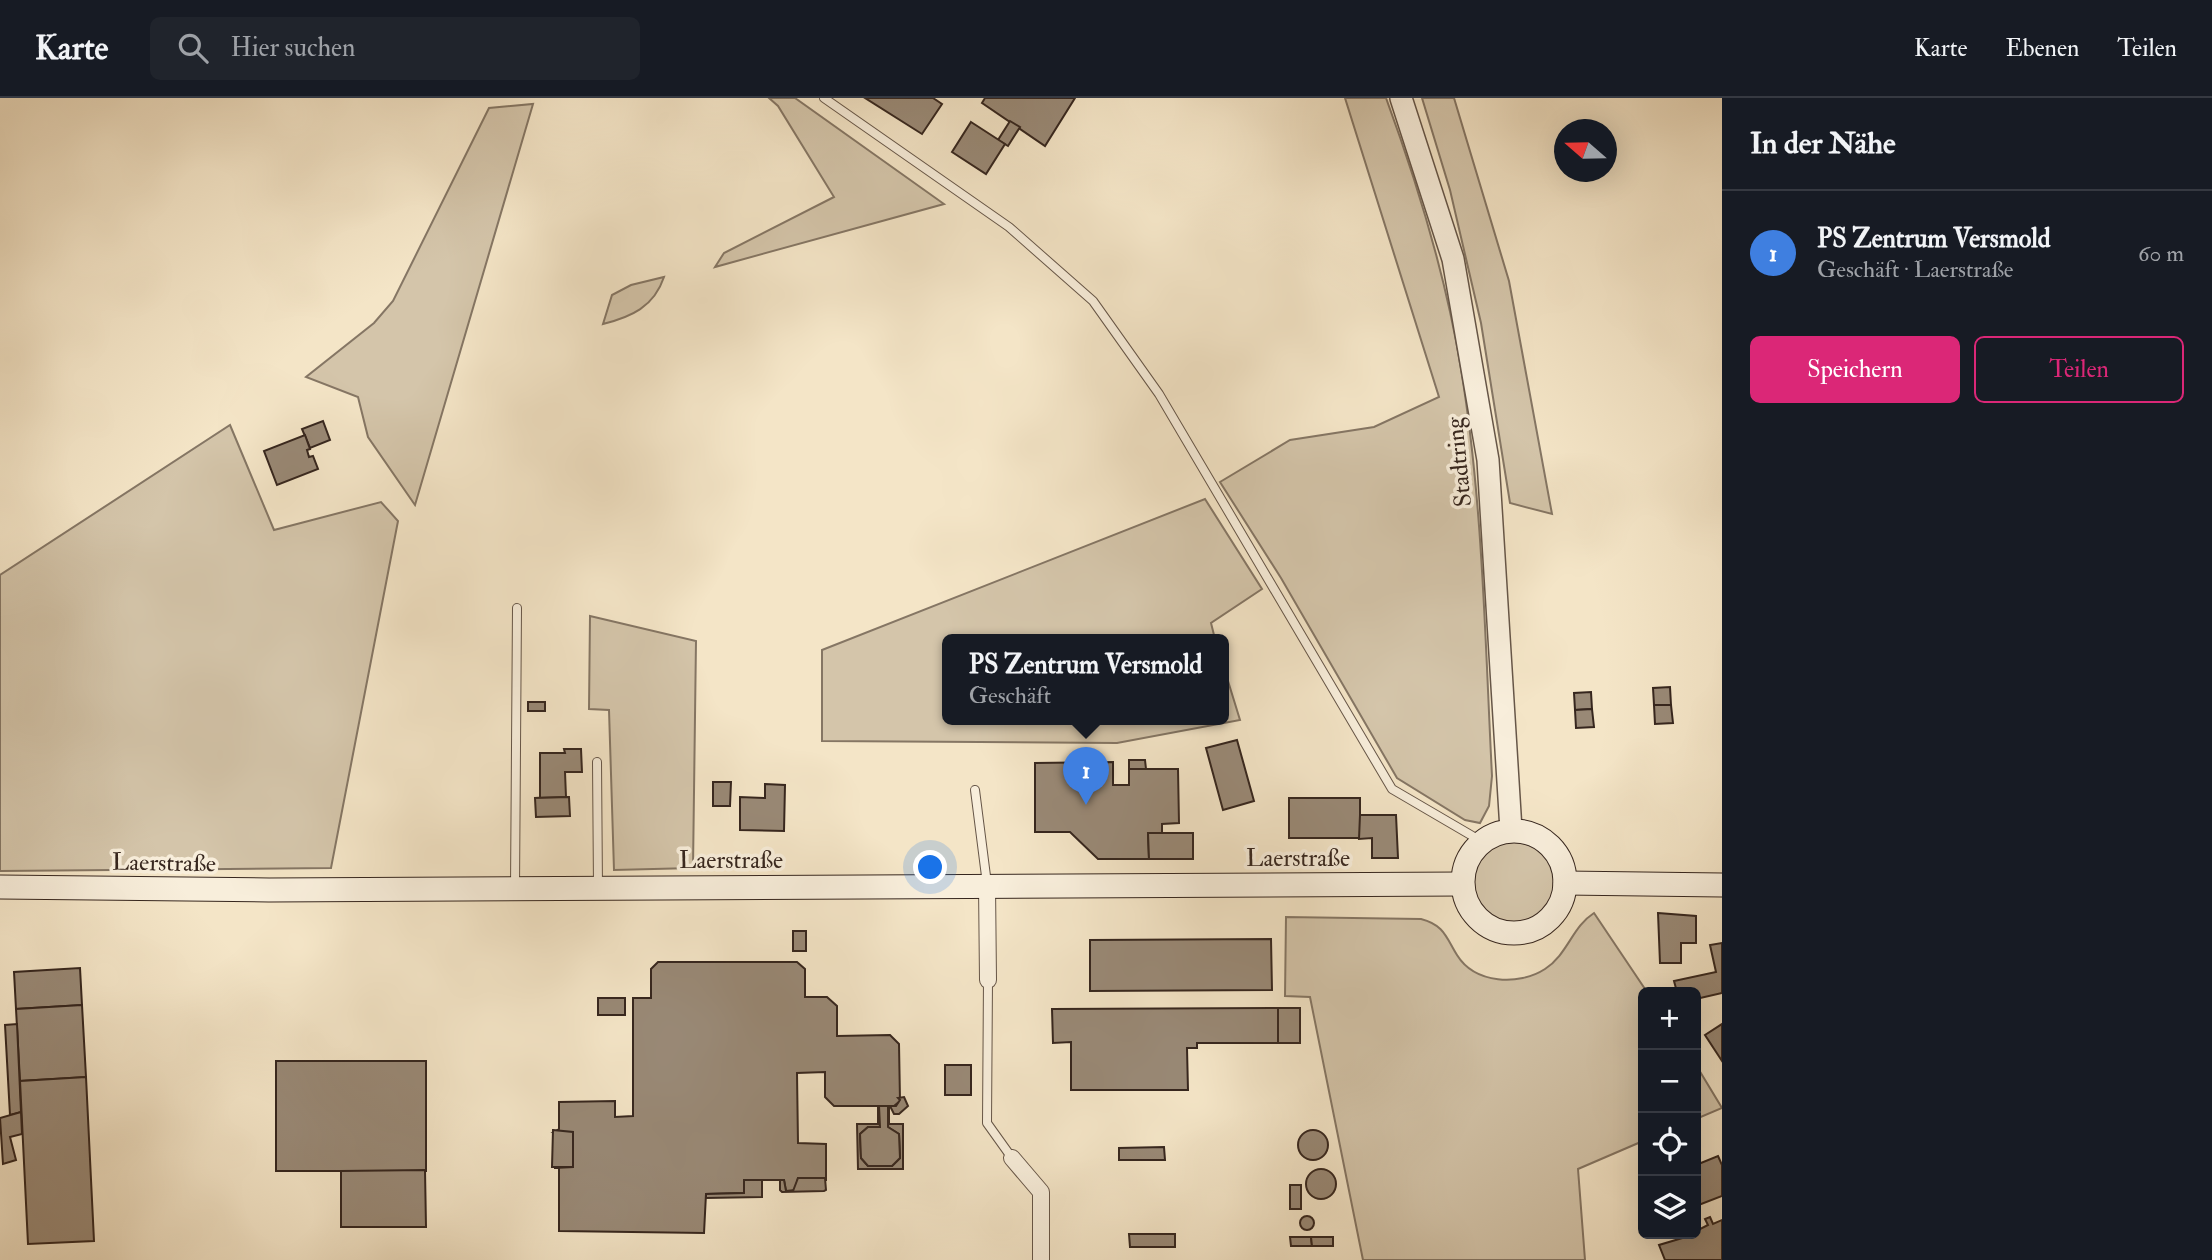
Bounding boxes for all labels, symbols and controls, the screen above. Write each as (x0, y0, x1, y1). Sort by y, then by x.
search box (150, 17, 640, 80)
text: Karte (35, 28, 108, 69)
icon: search (174, 29, 212, 67)
text: Hier suchen (230, 32, 355, 64)
text: Karte (1914, 33, 1967, 64)
text: Ebenen (2005, 33, 2079, 64)
text: Teilen (2117, 33, 2177, 64)
north arrow (1554, 119, 1617, 182)
text: In der Nähe (1750, 125, 1895, 162)
text: PS Zentrum Versmold (1817, 223, 2051, 255)
text: 1 (1769, 239, 1777, 268)
text: 60 m (2138, 239, 2184, 268)
text: Geschäft · Laerstraße (1817, 255, 2013, 284)
button: Speichern (1750, 336, 1960, 403)
button: Teilen (1974, 336, 2184, 403)
street label: Stadtring (1439, 414, 1479, 508)
popup (942, 634, 1229, 725)
text: PS Zentrum Versmold (969, 649, 1202, 681)
text: Geschäft (969, 681, 1051, 710)
pin: 1 (1063, 747, 1109, 805)
street label: Laerstraße (1246, 843, 1350, 874)
street label: Laerstraße (679, 845, 783, 876)
street label: Laerstraße (112, 847, 216, 879)
your location (913, 850, 947, 884)
map controls (1638, 987, 1701, 1239)
button: + (1638, 987, 1701, 1050)
button: − (1638, 1050, 1701, 1113)
button: locate (1638, 1113, 1701, 1176)
button: layers (1638, 1176, 1701, 1239)

